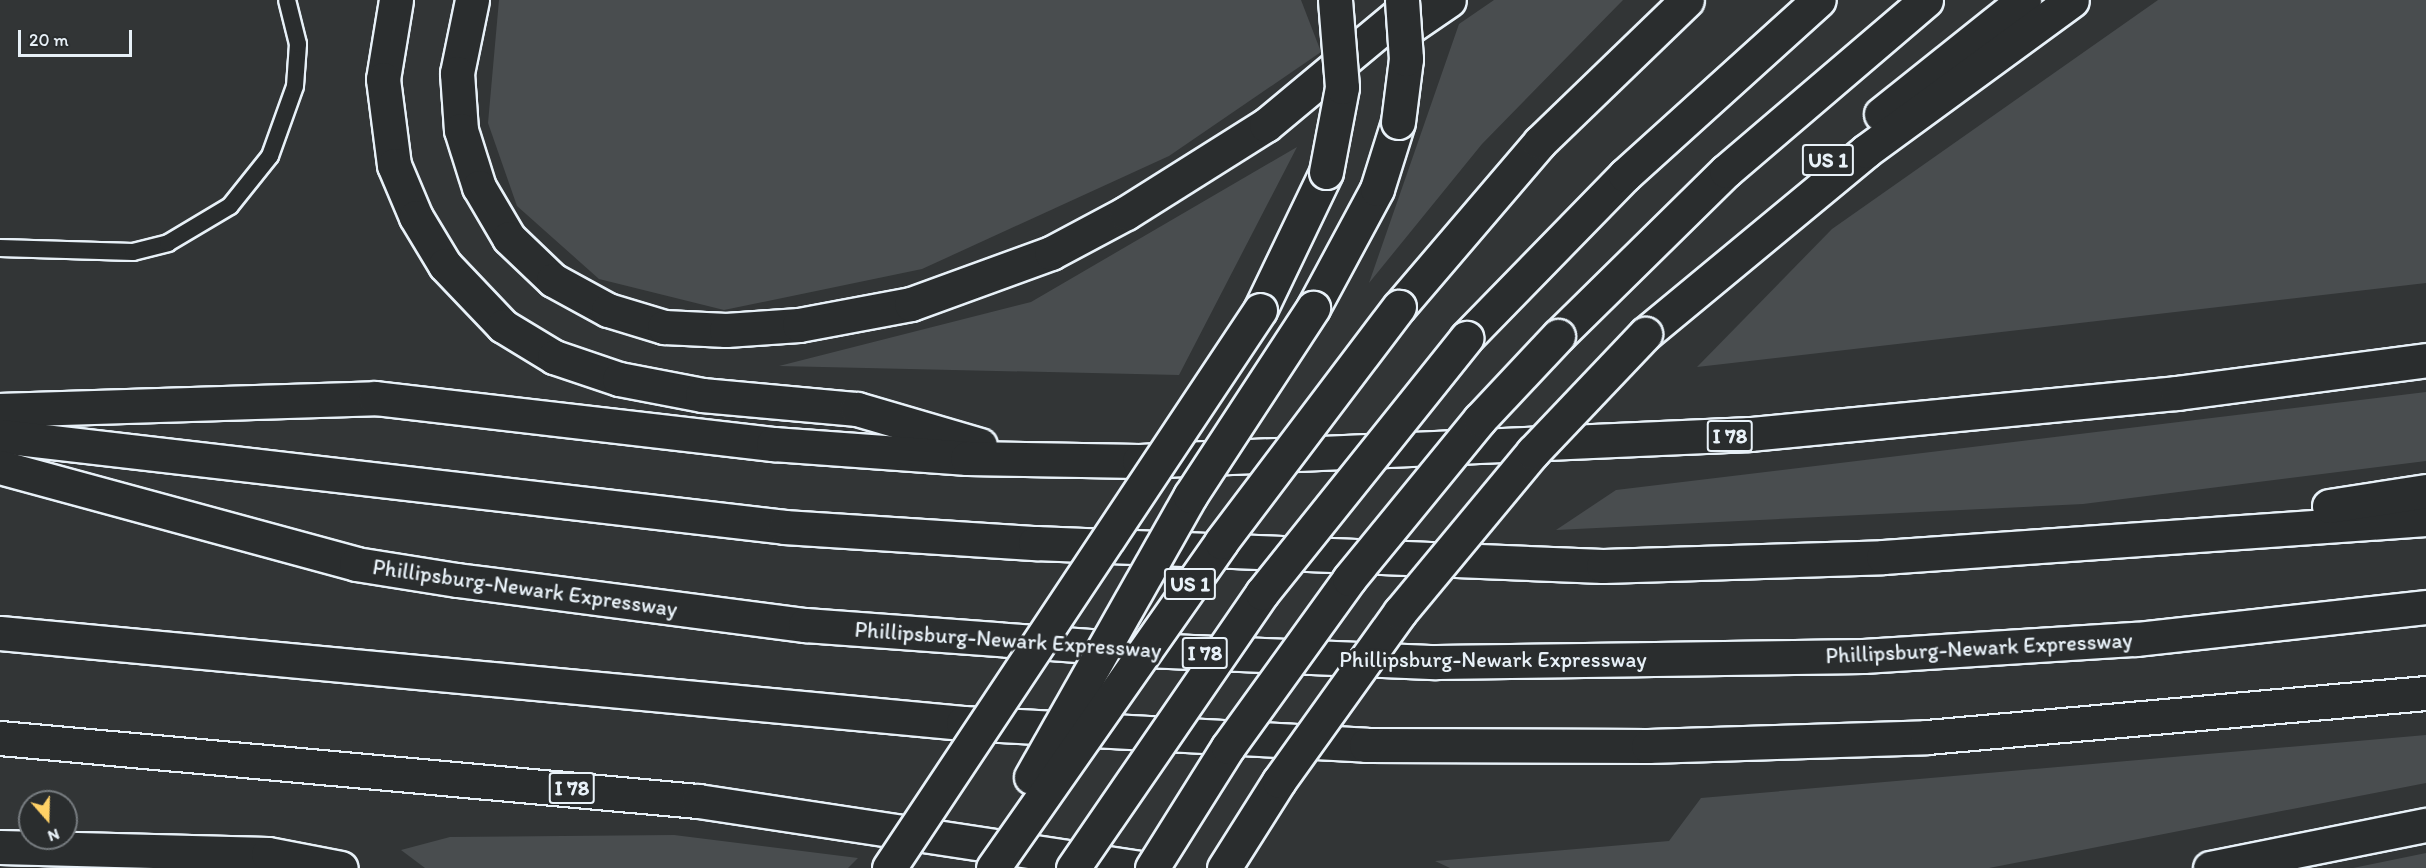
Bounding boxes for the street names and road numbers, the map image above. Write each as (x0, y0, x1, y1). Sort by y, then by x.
road number: US 1 (1801, 142, 1855, 178)
road number: I 78 (1706, 418, 1754, 454)
street label: Phillipsburg-Newark Expressway (371, 554, 679, 622)
road number: US 1 (1163, 566, 1217, 602)
street label: Phillipsburg-Newark Expressway (854, 616, 1162, 664)
street label: Phillipsburg-Newark Expressway (1825, 627, 2133, 669)
road number: I 78 (1181, 635, 1229, 671)
street label: Phillipsburg-Newark Expressway (1340, 647, 1646, 673)
road number: I 78 (548, 770, 596, 806)

